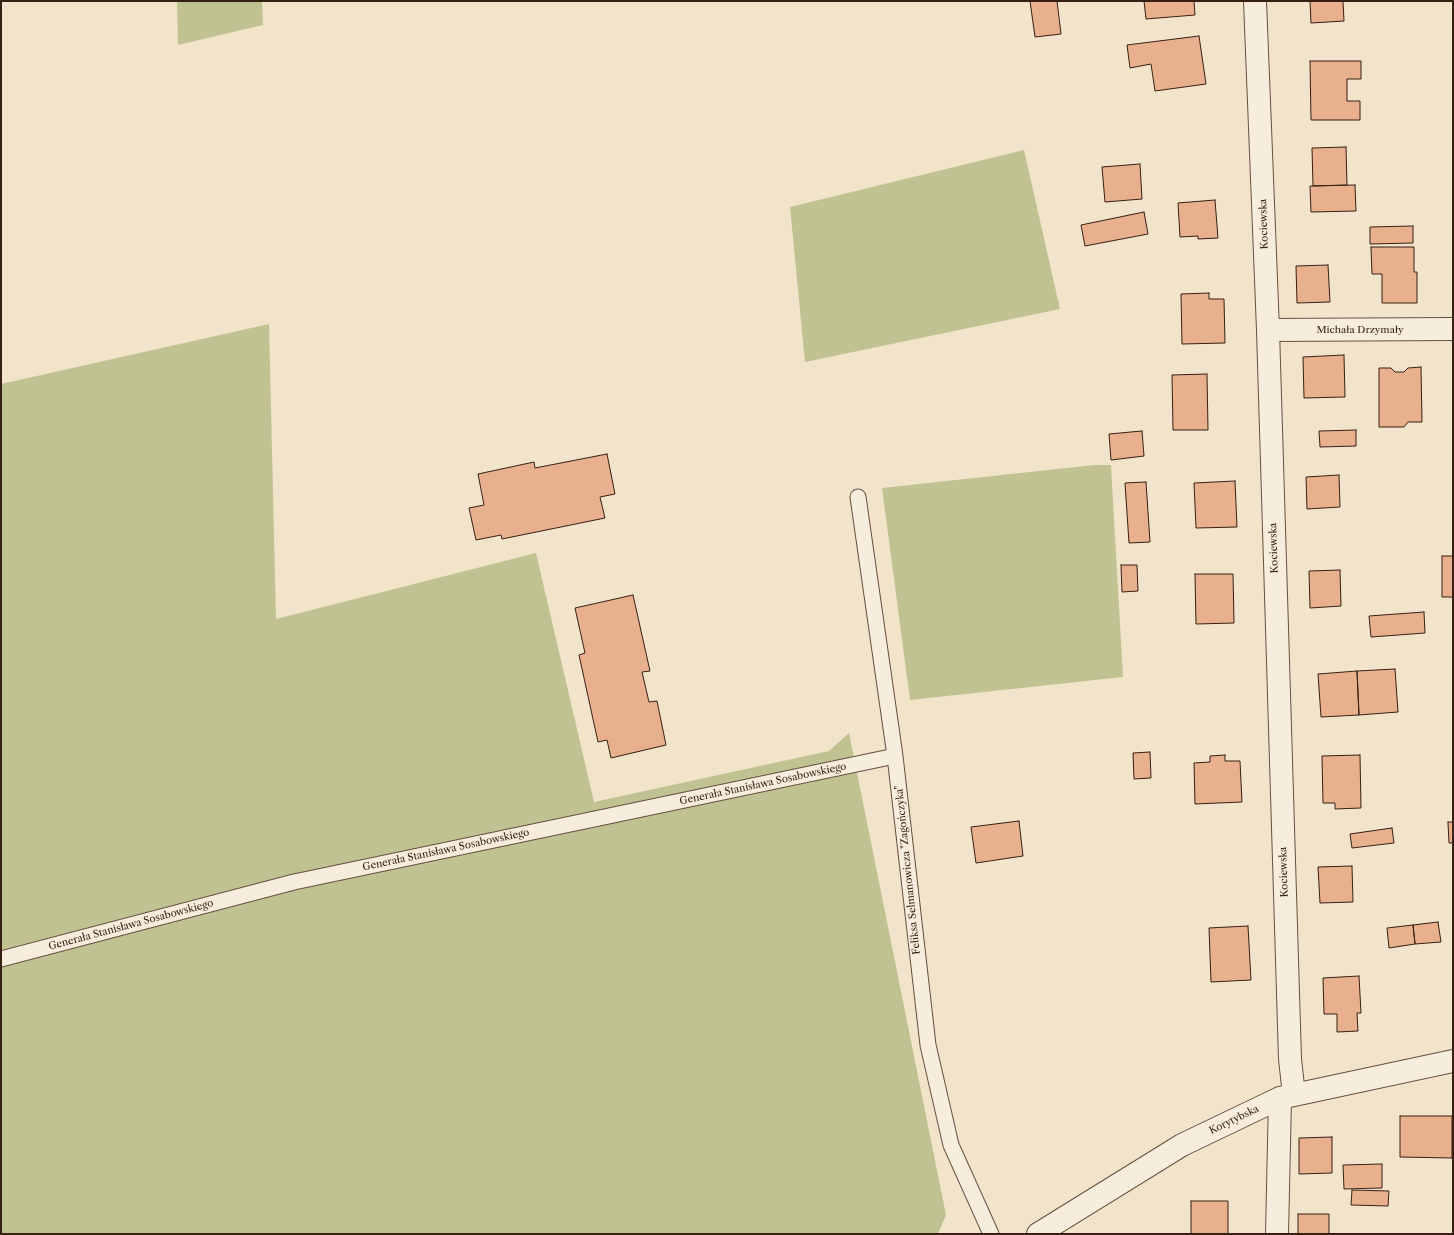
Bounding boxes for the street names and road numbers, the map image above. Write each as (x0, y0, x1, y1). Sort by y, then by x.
street label: Kociewska (1257, 199, 1271, 249)
street label: Michała Drzymały (1316, 324, 1404, 336)
street label: Kociewska (1267, 523, 1281, 573)
street label: Generała Stanisława Sosabowskiego (679, 760, 847, 808)
street label: Feliksa Selmanowicza "Zagończyka" (893, 785, 923, 955)
street label: Generała Stanisława Sosabowskiego (362, 826, 530, 874)
street label: Kociewska (1277, 847, 1291, 897)
street label: Generała Stanisława Sosabowskiego (47, 897, 215, 953)
street label: Korytybska (1207, 1103, 1261, 1137)

